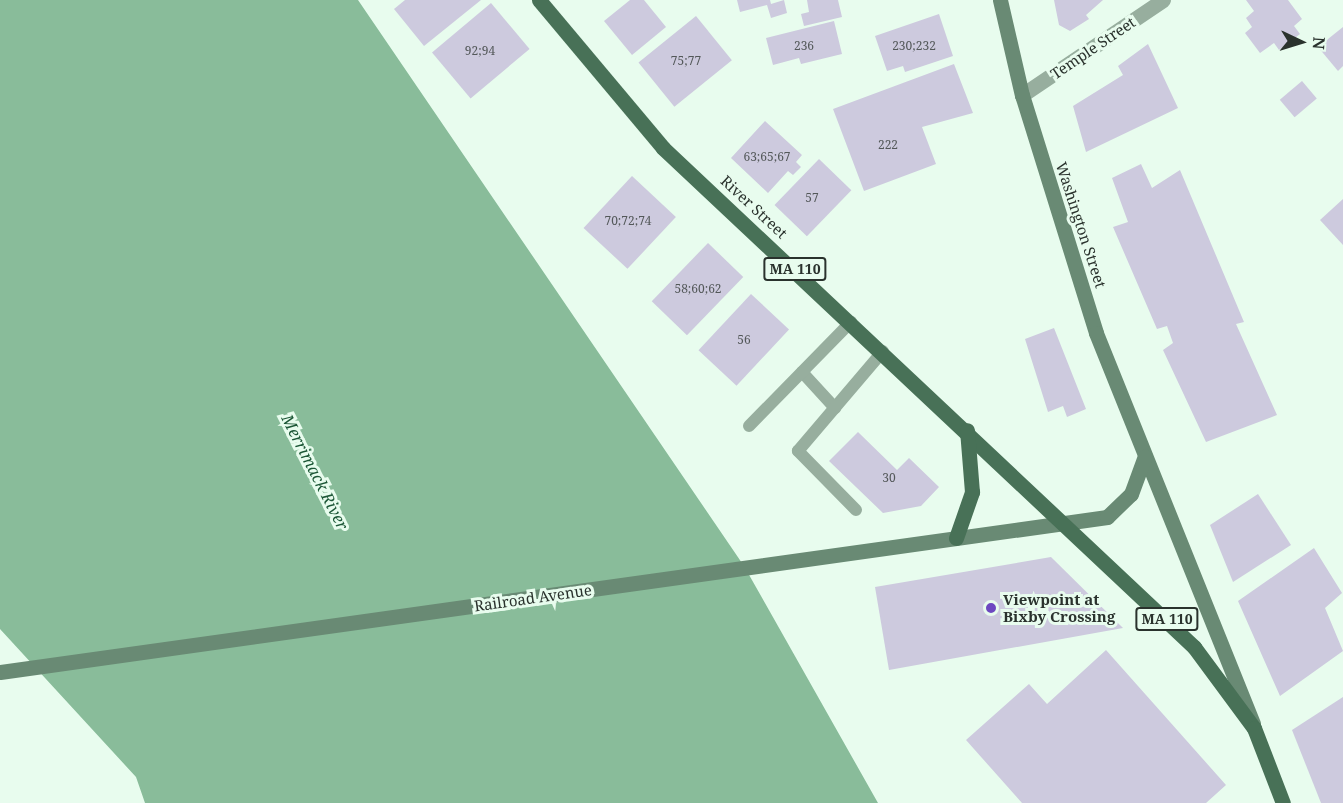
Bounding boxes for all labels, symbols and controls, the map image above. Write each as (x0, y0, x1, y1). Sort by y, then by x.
north arrow (1271, 12, 1331, 72)
street label: Temple Street (1047, 13, 1139, 83)
text: N (1308, 36, 1330, 50)
house number: 236 (794, 39, 814, 53)
house number: 230;232 (892, 39, 936, 53)
house number: 92;94 (465, 44, 495, 58)
house number: 75;77 (671, 54, 701, 68)
house number: 222 (878, 138, 898, 152)
house number: 63;65;67 (743, 150, 791, 164)
street label: Washington Street (1052, 160, 1110, 290)
street label: River Street (717, 172, 791, 242)
house number: 57 (805, 191, 819, 205)
house number: 70;72;74 (604, 214, 652, 228)
road number: MA 110 (762, 258, 828, 280)
house number: 58;60;62 (674, 282, 722, 296)
house number: 56 (737, 333, 751, 347)
water label: Merrimack River (278, 411, 352, 533)
house number: 30 (882, 471, 896, 485)
street label: Railroad Avenue (473, 581, 593, 615)
place label: Viewpoint at Bixby Crossing (1003, 590, 1115, 625)
marker: Viewpoint at Bixby Crossing (984, 601, 998, 615)
road number: MA 110 (1134, 608, 1200, 630)

